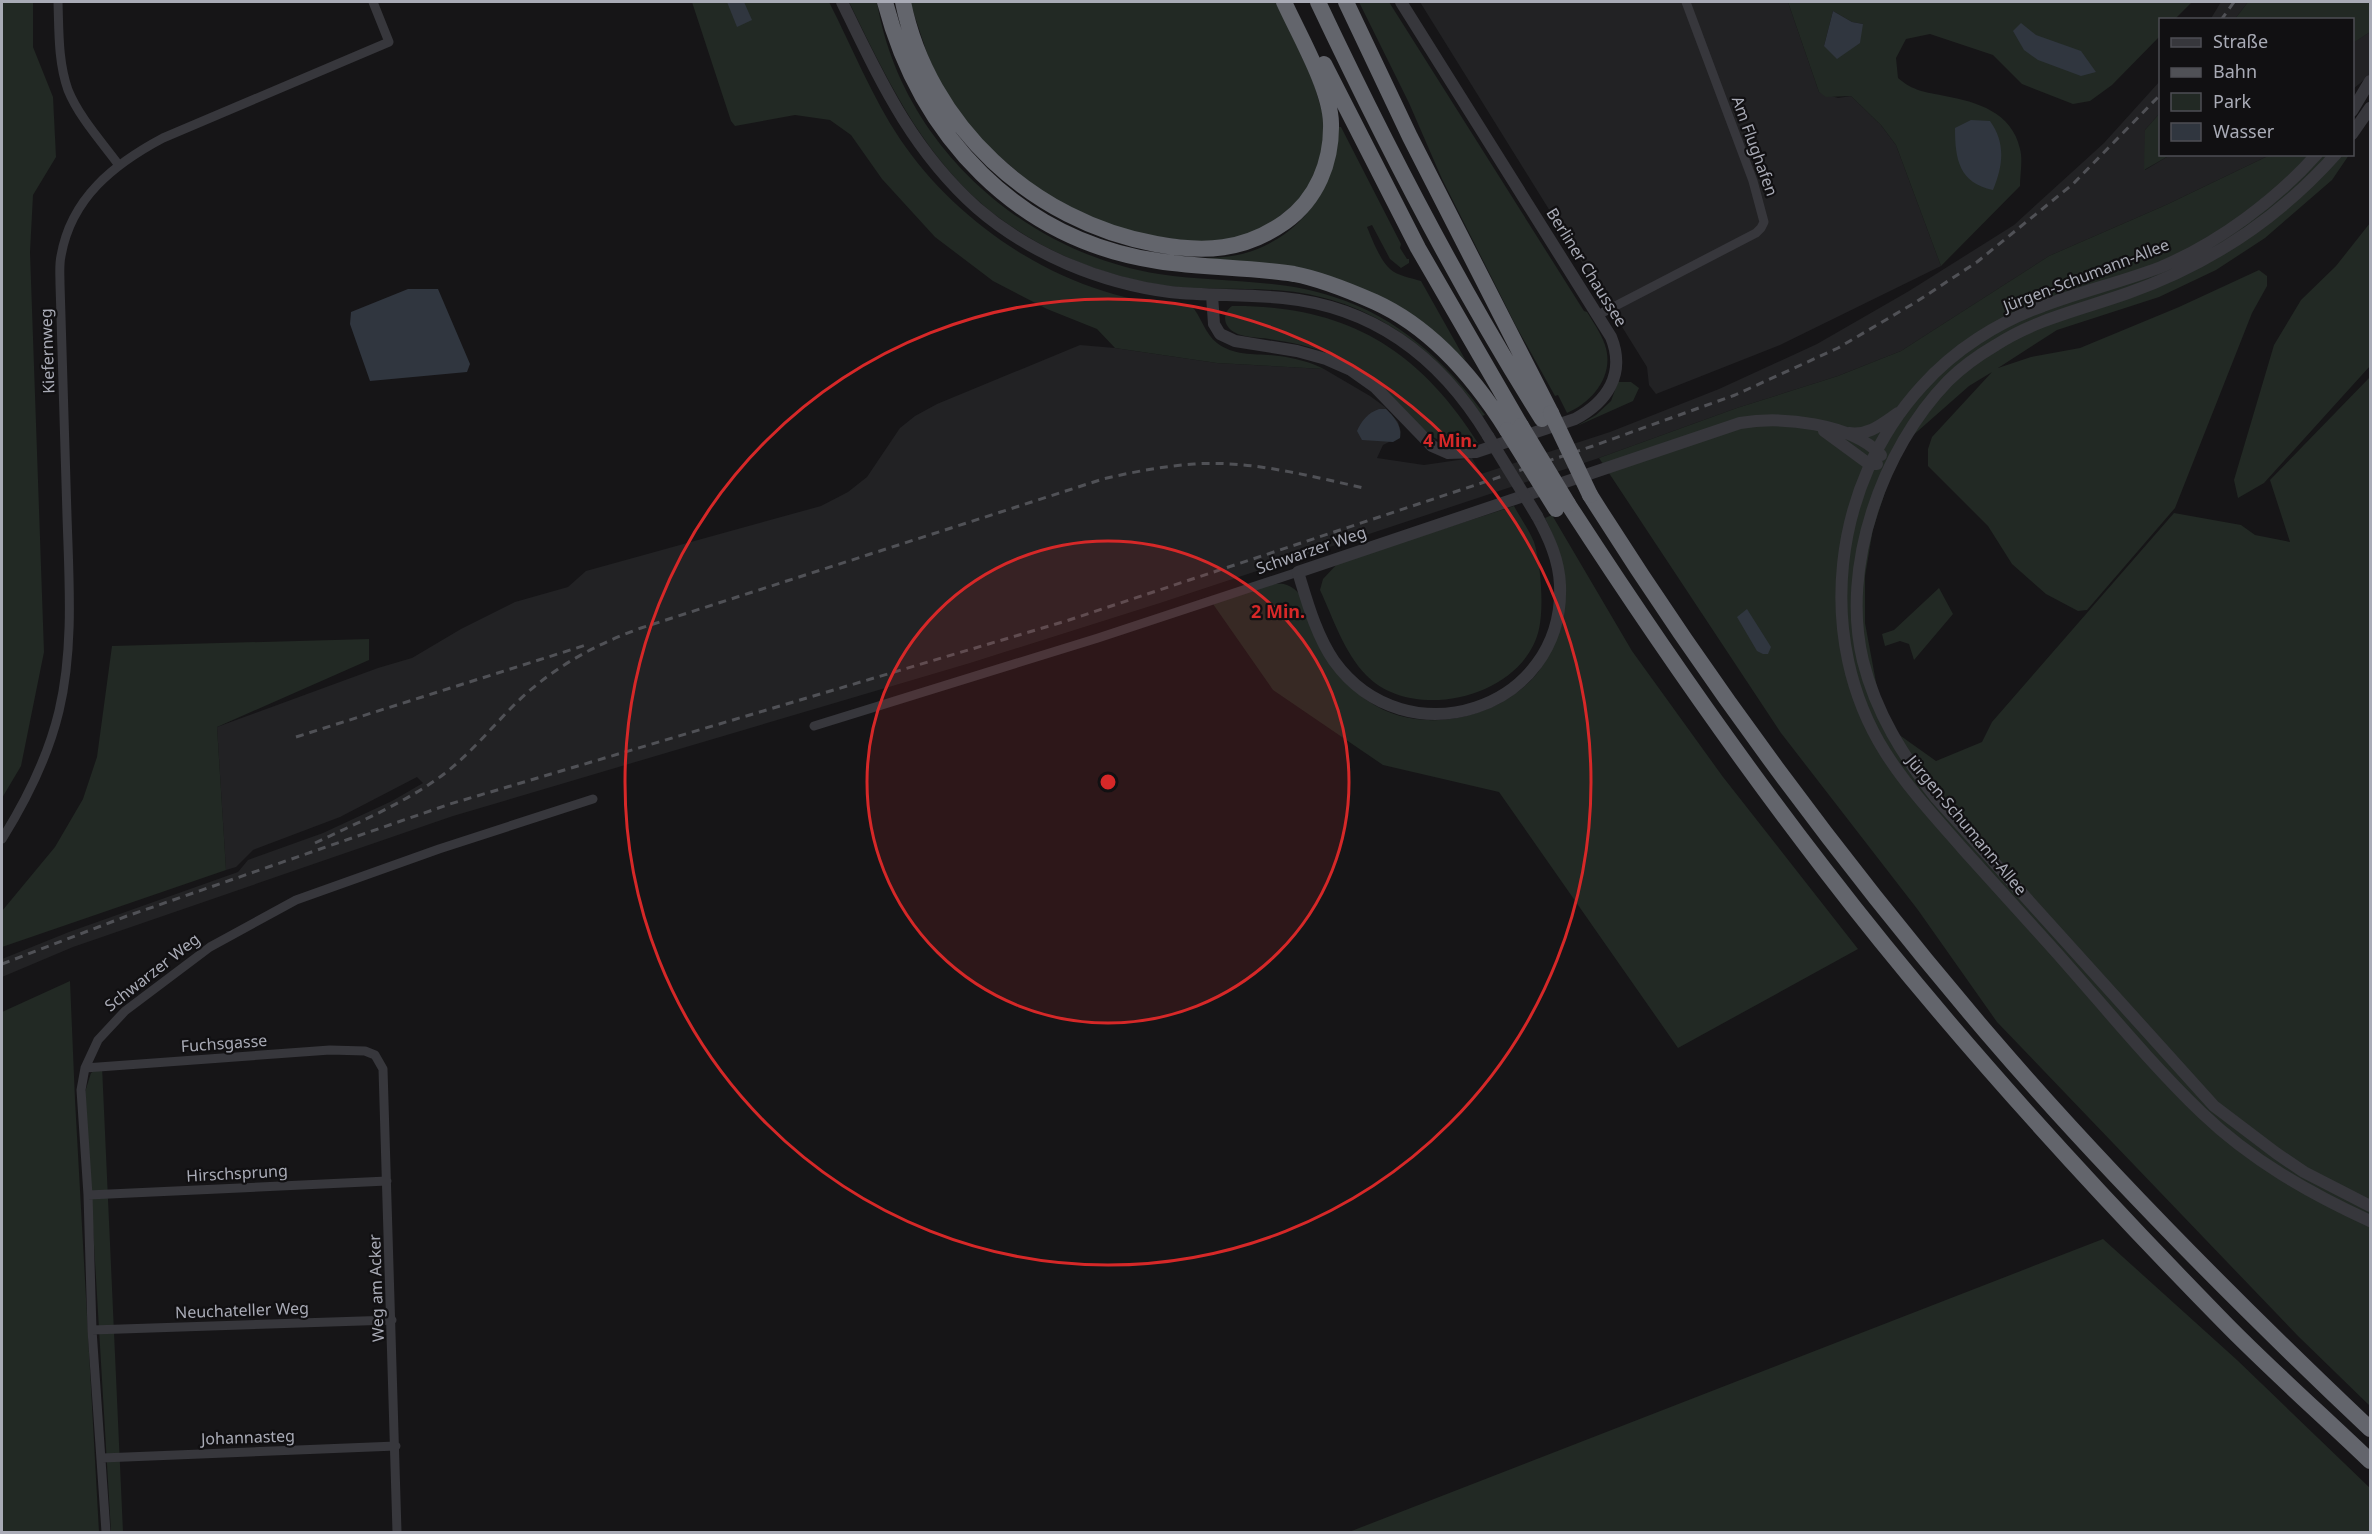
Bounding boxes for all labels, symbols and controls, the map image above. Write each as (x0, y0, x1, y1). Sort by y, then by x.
legend (2159, 18, 2354, 156)
text: Straße (2213, 29, 2268, 53)
text: Bahn (2213, 59, 2257, 83)
text: Park (2213, 89, 2251, 113)
street label: Am Flughafen (1727, 93, 1783, 199)
text: Wasser (2213, 119, 2275, 143)
street label: Berliner Chaussee (1542, 203, 1632, 331)
street label: Jürgen-Schumann-Allee (1998, 233, 2172, 318)
street label: Kiefernweg (35, 308, 59, 394)
text: 4 Min. (1423, 428, 1477, 452)
street label: Schwarzer Weg (1253, 521, 1369, 579)
text: 2 Min. (1251, 599, 1305, 623)
street label: Jürgen-Schumann-Allee (1901, 749, 2032, 900)
centre of rings (1098, 772, 1118, 792)
street label: Schwarzer Weg (100, 928, 204, 1016)
street label: Fuchsgasse (180, 1029, 268, 1057)
street label: Hirschsprung (186, 1159, 288, 1187)
street label: Weg am Acker (363, 1233, 389, 1342)
street label: Neuchateller Weg (175, 1297, 309, 1323)
street label: Johannasteg (199, 1424, 295, 1450)

